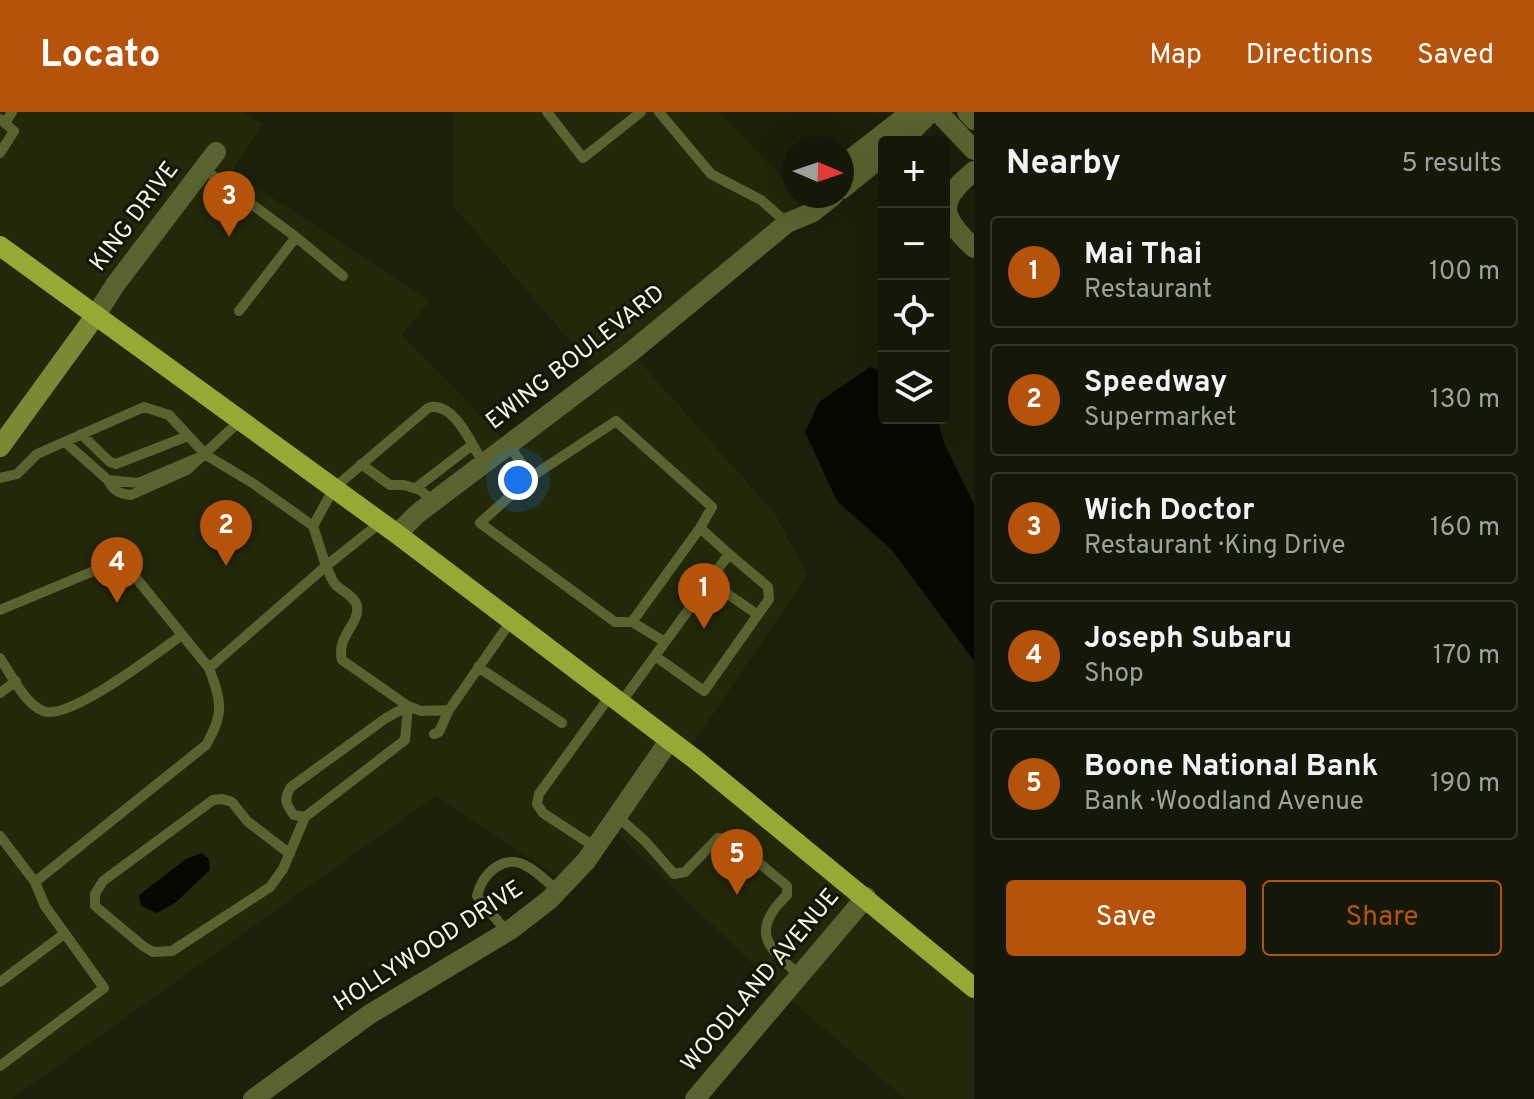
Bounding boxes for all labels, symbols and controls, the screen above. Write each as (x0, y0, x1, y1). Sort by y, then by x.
text: Locato (40, 32, 160, 81)
text: Map (1149, 38, 1202, 74)
text: Directions (1246, 38, 1373, 74)
text: Saved (1417, 38, 1494, 74)
north arrow (782, 136, 854, 208)
map controls (878, 136, 950, 424)
button: + (878, 136, 950, 208)
text: Nearby (1006, 143, 1121, 186)
text: 5 results (1401, 148, 1502, 181)
street label: KING DRIVE (84, 156, 186, 278)
pin: 3 (203, 171, 255, 237)
button: − (878, 208, 950, 280)
text: Mai Thai (1084, 237, 1202, 274)
text: 1 (1029, 256, 1039, 289)
text: 100 m (1429, 256, 1500, 289)
text: Restaurant (1084, 274, 1212, 307)
street label: EWING BOULEVARD (481, 279, 671, 437)
button: locate (878, 280, 950, 352)
button: layers (878, 352, 950, 424)
text: Speedway (1084, 365, 1227, 402)
text: 2 (1026, 384, 1042, 417)
text: 130 m (1430, 384, 1500, 417)
text: Supermarket (1084, 402, 1236, 435)
your location (498, 460, 538, 500)
text: Wich Doctor (1084, 493, 1254, 530)
pin: 2 (200, 500, 252, 566)
text: 3 (1026, 512, 1042, 545)
text: 160 m (1430, 512, 1500, 545)
text: Restaurant · King Drive (1084, 530, 1345, 563)
pin: 4 (91, 537, 143, 603)
pin: 1 (678, 563, 730, 629)
text: Joseph Subaru (1084, 621, 1292, 658)
text: 4 (1026, 640, 1042, 673)
text: 170 m (1433, 640, 1500, 673)
text: Shop (1084, 658, 1144, 691)
text: Boone National Bank (1084, 749, 1378, 786)
text: 5 (1026, 768, 1042, 801)
text: 190 m (1430, 768, 1500, 801)
text: Bank · Woodland Avenue (1084, 786, 1364, 819)
pin: 5 (711, 829, 763, 895)
street label: HOLLYWOOD DRIVE (329, 875, 529, 1019)
button: Save (1006, 880, 1246, 956)
button: Share (1262, 880, 1502, 956)
street label: WOODLAND AVENUE (675, 883, 847, 1079)

